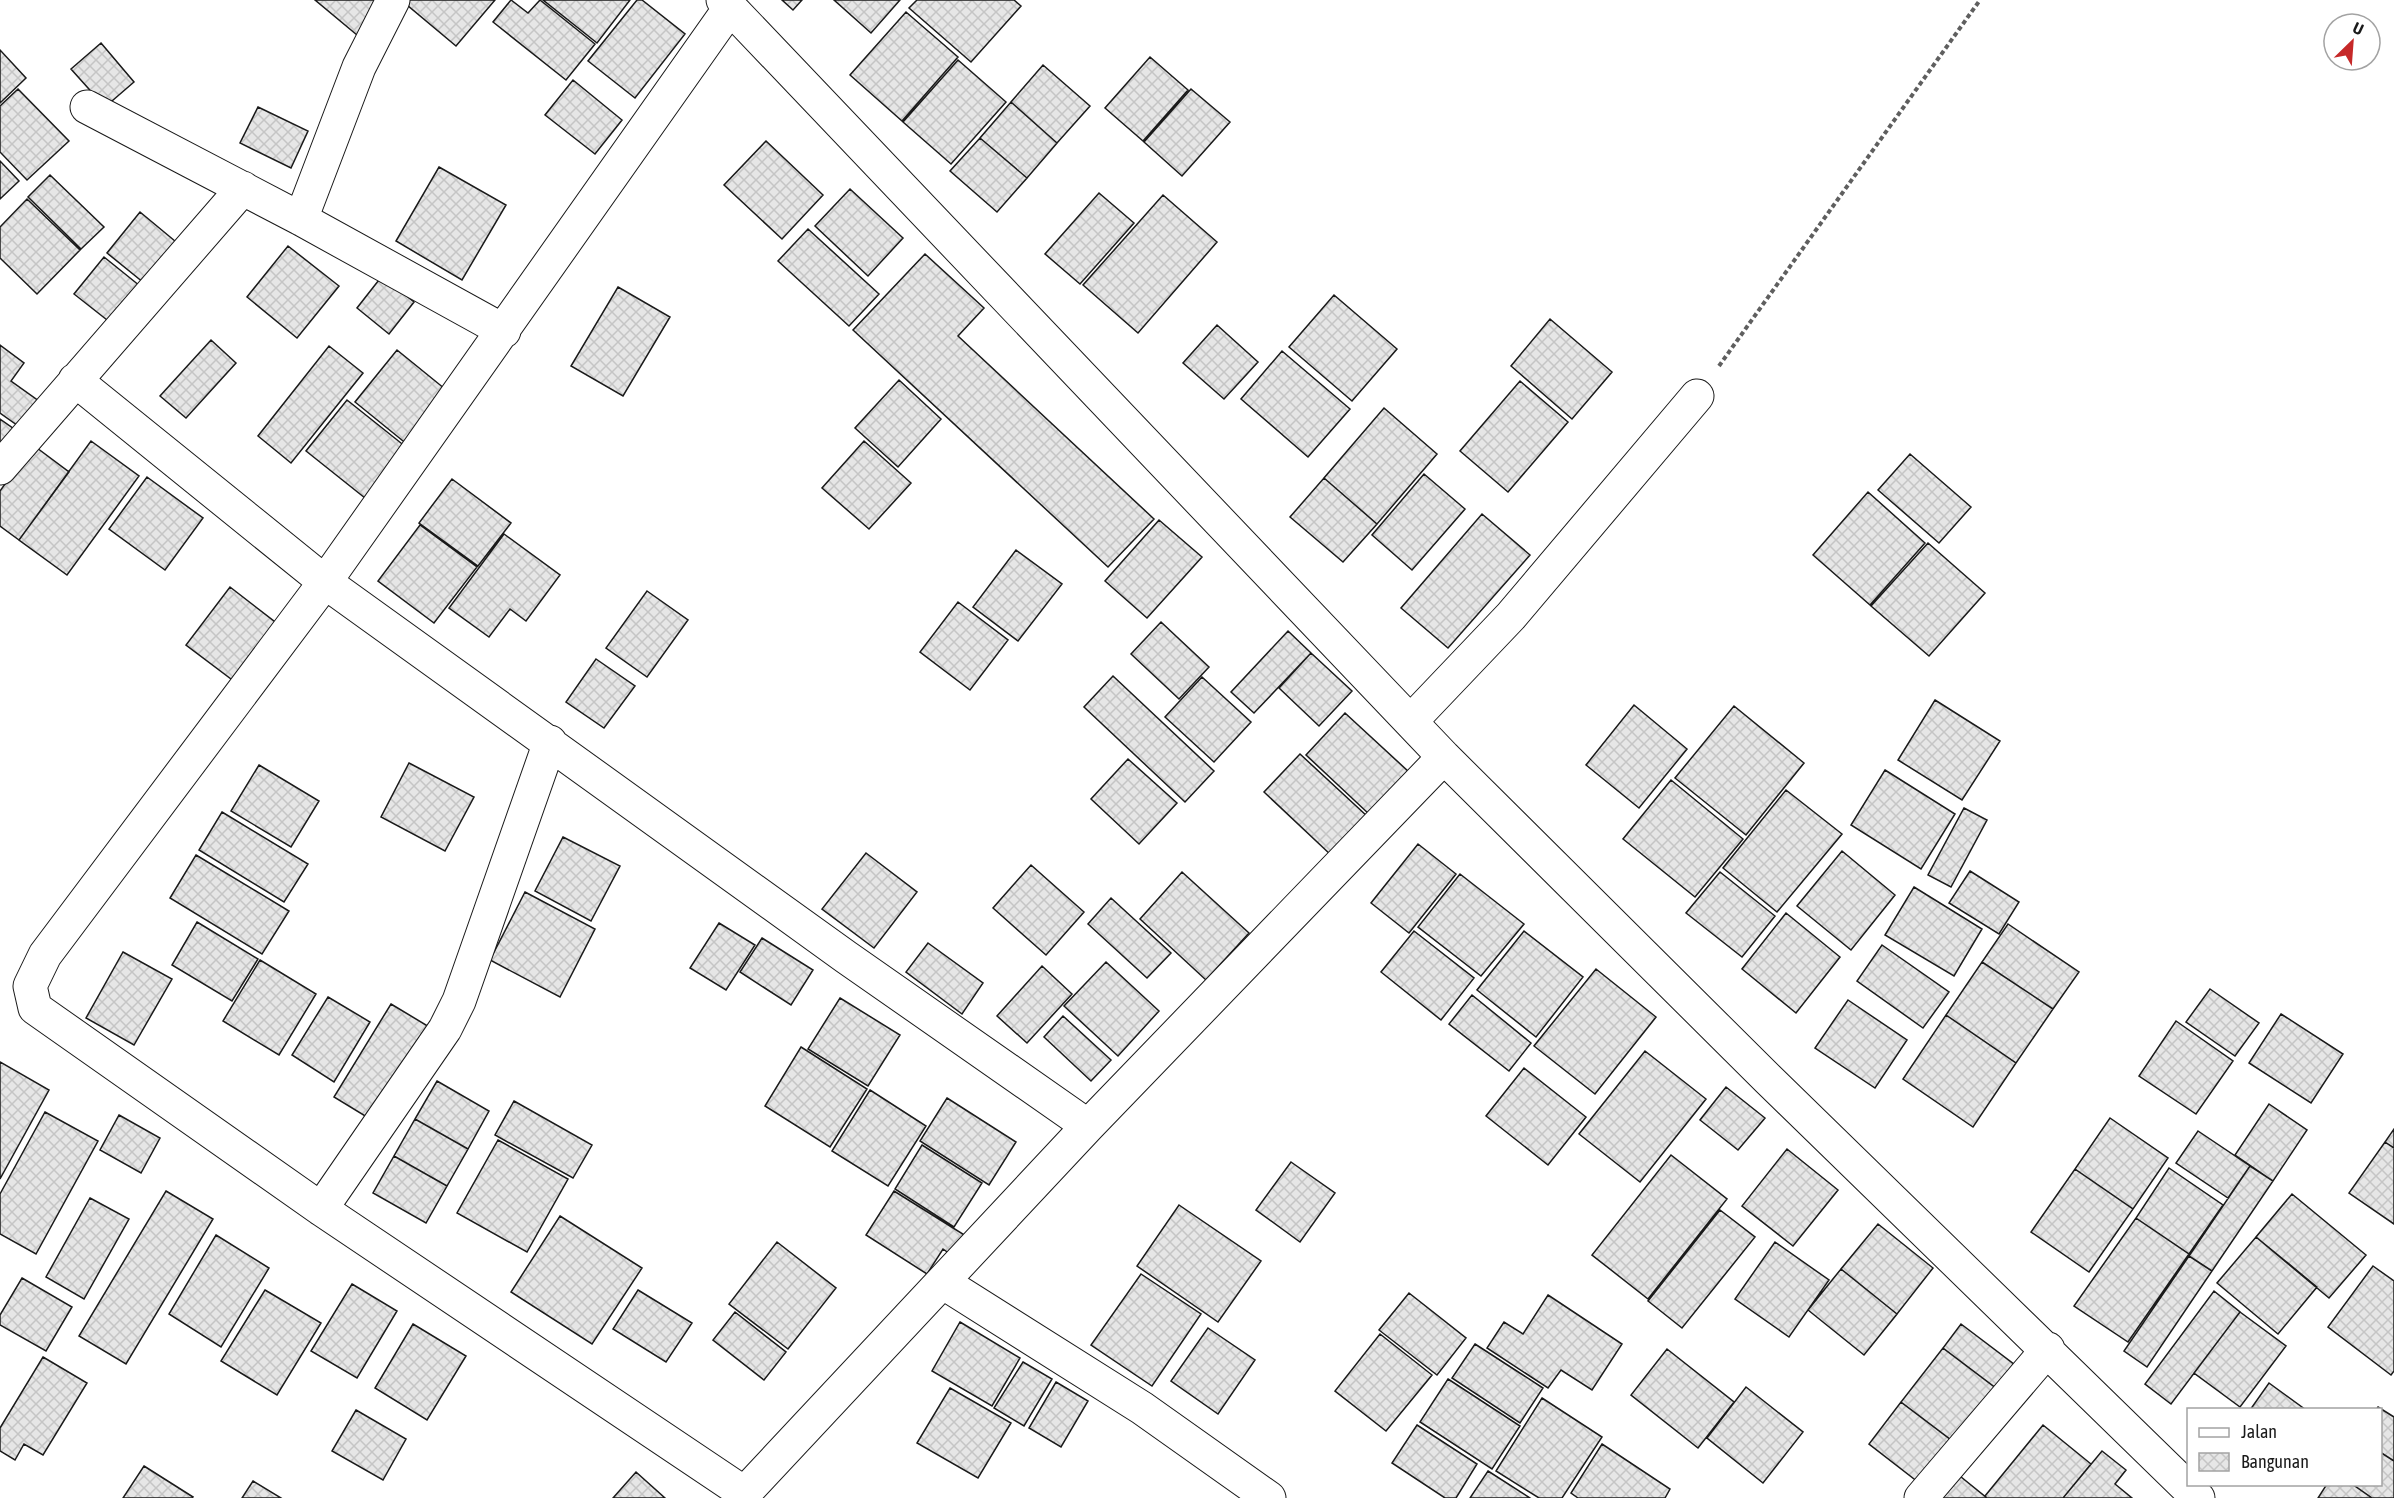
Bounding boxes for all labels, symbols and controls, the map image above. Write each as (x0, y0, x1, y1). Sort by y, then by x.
north arrow (2322, 12, 2382, 72)
text: U (2350, 18, 2366, 39)
legend (2187, 1408, 2382, 1486)
text: Jalan (2241, 1421, 2277, 1442)
text: Bangunan (2241, 1451, 2309, 1472)

